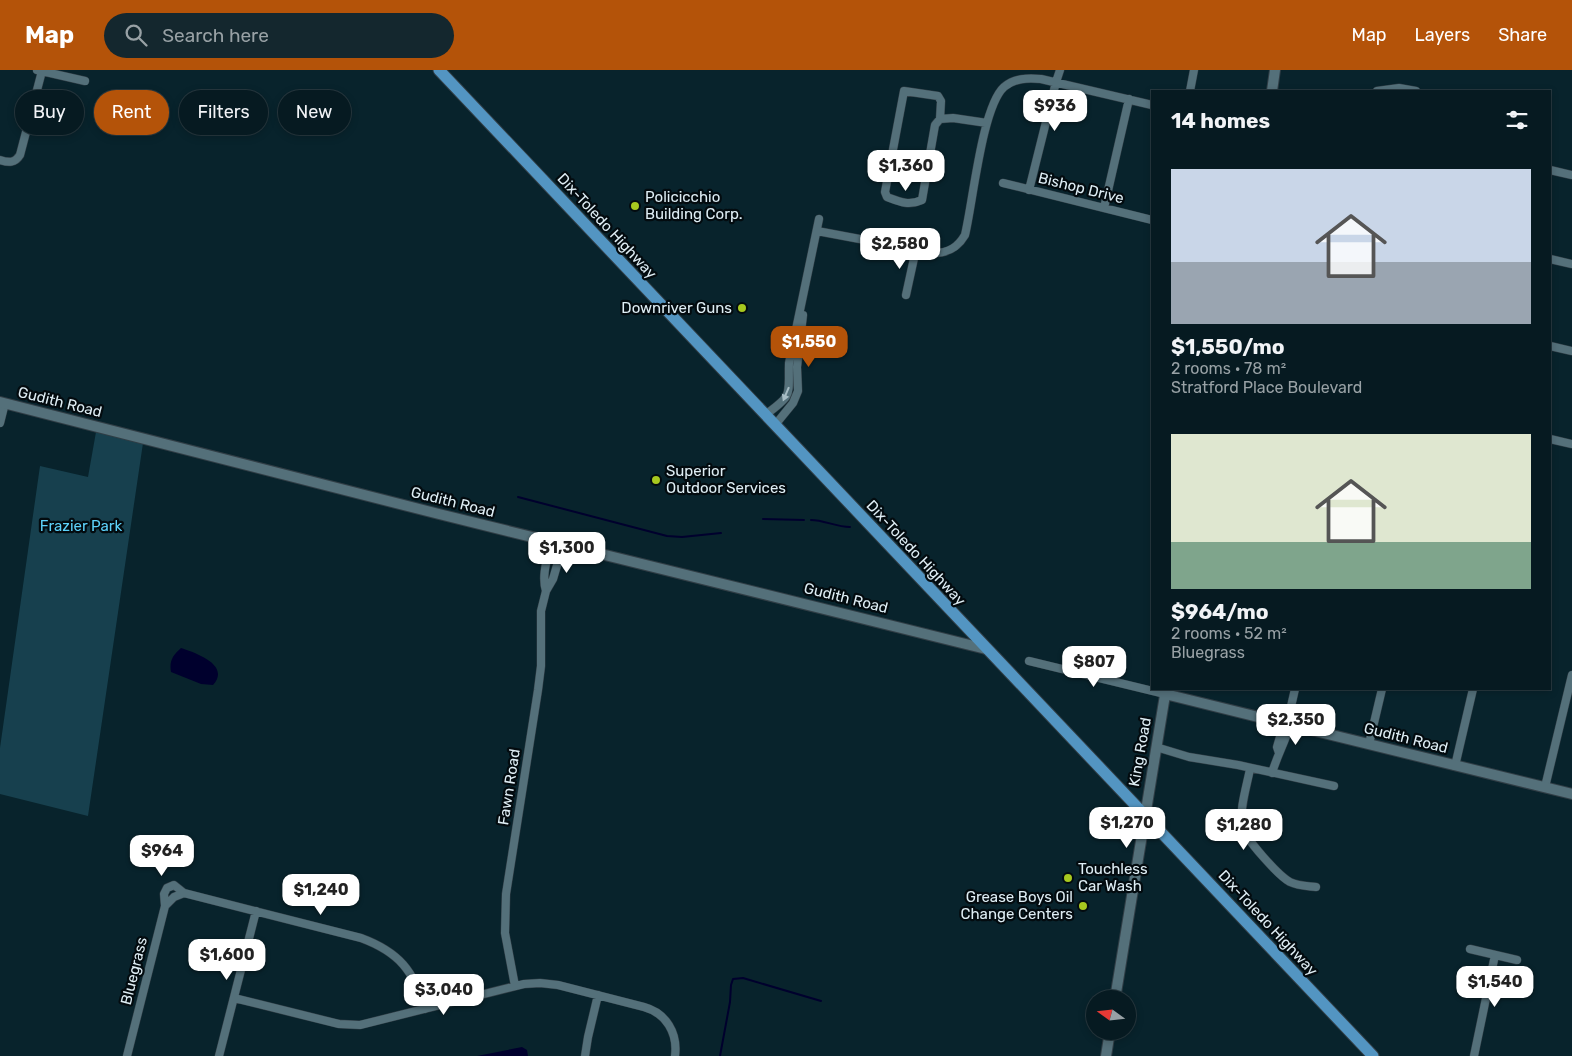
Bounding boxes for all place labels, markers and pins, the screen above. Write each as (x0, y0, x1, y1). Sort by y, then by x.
pin: $936 (1025, 90, 1085, 132)
pin: $1,360 (865, 150, 947, 192)
place label: Policicchio Building Corp. (645, 188, 742, 223)
marker: Policicchio Building Corp. (629, 200, 641, 212)
pin: $2,580 (859, 228, 941, 270)
place label: Downriver Guns (621, 299, 732, 317)
marker: Downriver Guns (736, 302, 748, 314)
pin: $1,550 (768, 326, 850, 368)
place label: Superior Outdoor Services (666, 462, 786, 497)
marker: Superior Outdoor Services (650, 474, 662, 486)
pin: $1,300 (526, 532, 608, 574)
pin: $807 (1064, 646, 1124, 688)
pin: $2,350 (1255, 704, 1337, 746)
pin: $1,270 (1086, 806, 1168, 849)
pin: $1,280 (1203, 808, 1285, 851)
pin: $964 (132, 834, 192, 877)
place label: Touchless Car Wash (1078, 860, 1148, 895)
marker: Touchless Car Wash (1062, 872, 1074, 884)
pin: $1,240 (280, 874, 362, 916)
place label: Grease Boys Oil Change Centers (960, 888, 1073, 923)
marker: Grease Boys Oil Change Centers (1077, 900, 1089, 912)
pin: $1,600 (186, 938, 268, 981)
pin: $1,540 (1454, 966, 1536, 1008)
pin: $3,040 (403, 974, 485, 1016)

